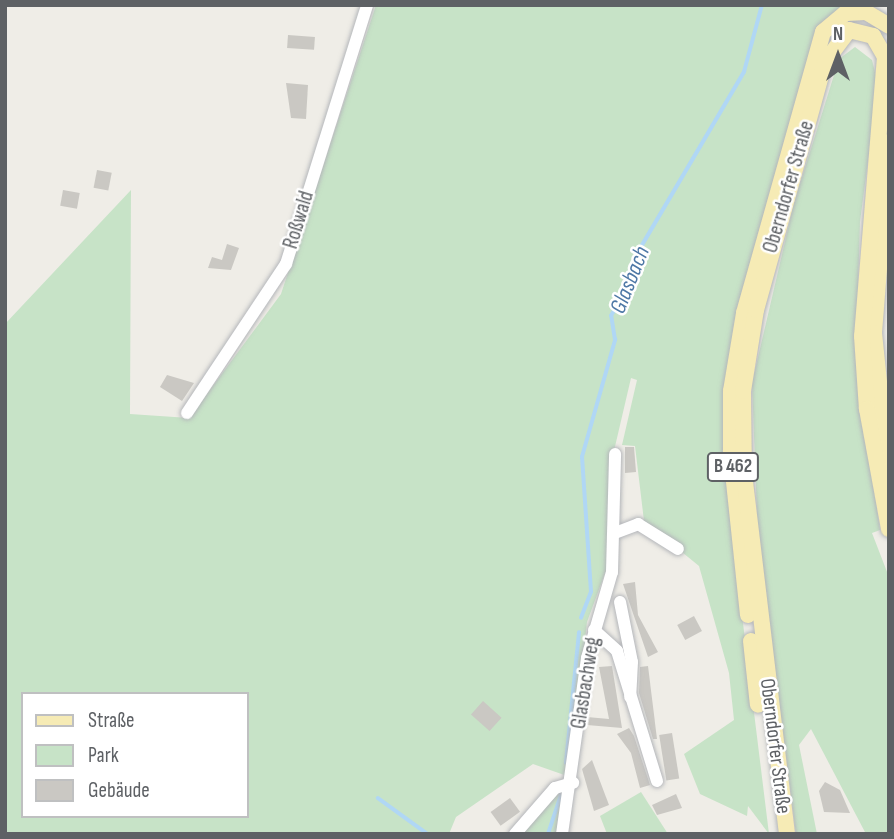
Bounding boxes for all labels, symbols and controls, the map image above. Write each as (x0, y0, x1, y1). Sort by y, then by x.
north arrow (803, 21, 873, 91)
text: N (833, 23, 843, 46)
street label: Oberndorfer Straße (758, 118, 820, 256)
street label: Roßwald (278, 188, 320, 252)
water label: Glasbach (604, 242, 656, 318)
road number: B 462 (707, 452, 759, 482)
street label: Glasbachweg (566, 635, 606, 731)
street label: Oberndorfer Straße (754, 677, 796, 815)
legend (21, 692, 248, 818)
text: Straße (88, 708, 134, 733)
text: Park (88, 743, 119, 768)
text: Gebäude (88, 778, 150, 803)

